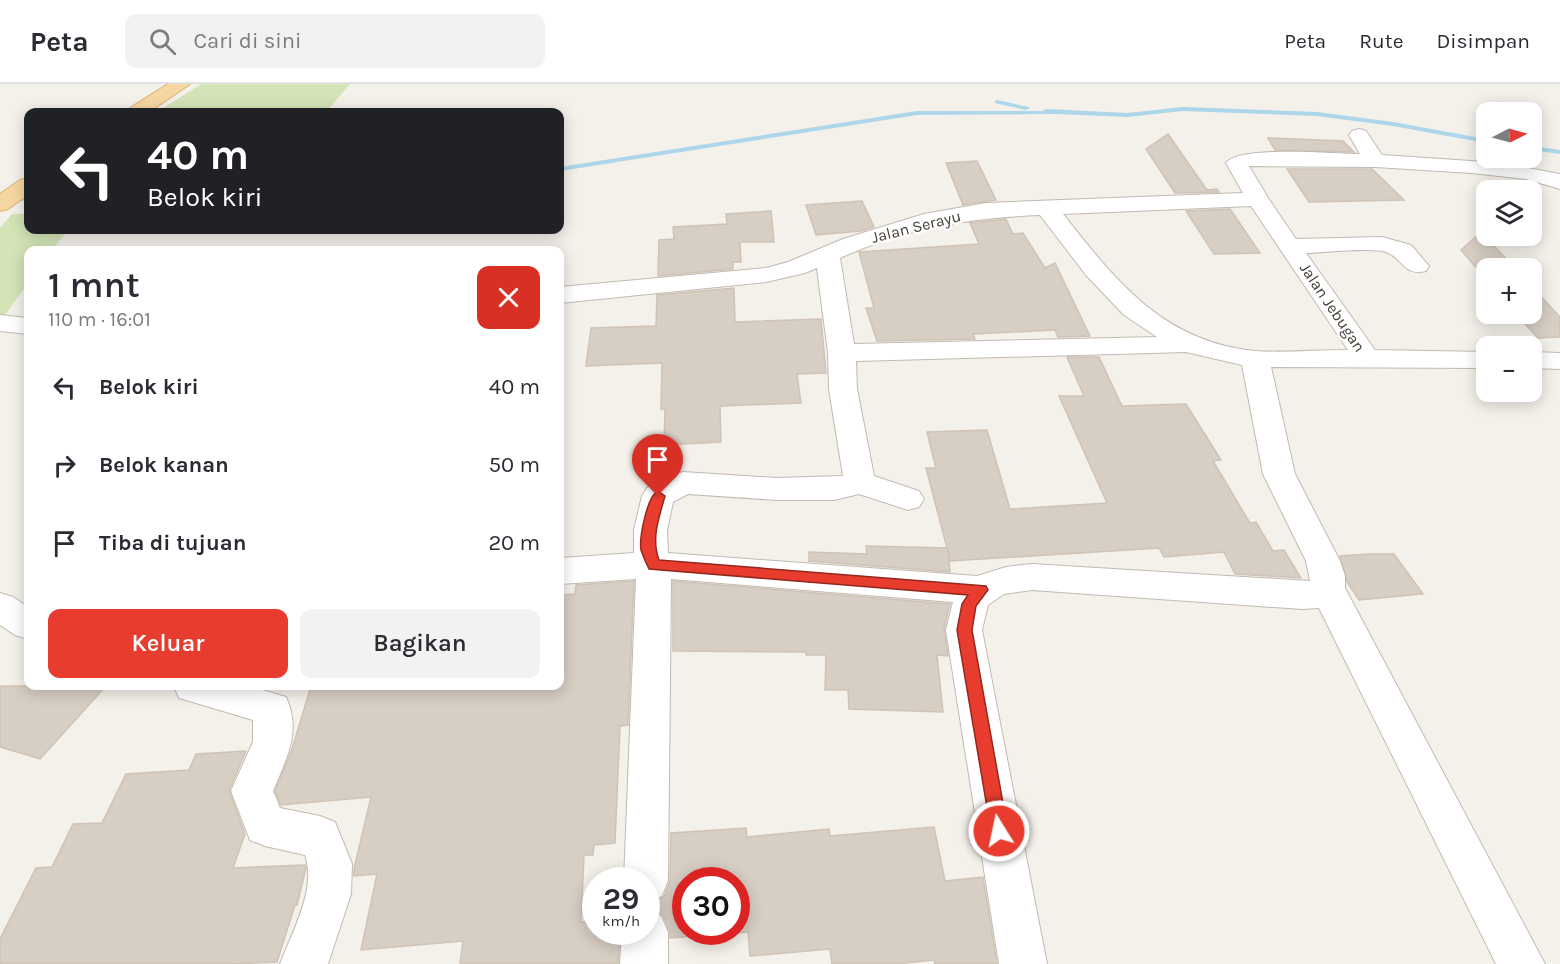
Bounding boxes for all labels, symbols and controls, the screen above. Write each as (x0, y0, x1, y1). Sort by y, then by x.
search box (125, 14, 545, 68)
text: Peta (30, 25, 89, 58)
icon: search (146, 25, 179, 58)
text: Cari di sini (194, 28, 302, 54)
text: Peta (1284, 29, 1326, 53)
text: Rute (1359, 29, 1403, 53)
text: Disimpan (1436, 29, 1530, 53)
north arrow (1476, 102, 1542, 168)
map controls (1476, 102, 1542, 402)
text: 40 m (147, 130, 249, 180)
icon: left (48, 132, 126, 210)
button: layers (1476, 180, 1542, 246)
text: Belok kiri (147, 181, 263, 213)
street label: Jalan Serayu (869, 206, 963, 247)
button: + (1476, 258, 1542, 324)
street label: Jalan Jebugan (1296, 259, 1369, 355)
text: 1 mnt (48, 264, 140, 306)
button: close (477, 266, 540, 329)
text: 110 m · 16:01 (48, 308, 151, 331)
button: − (1476, 336, 1542, 402)
icon: left (48, 371, 81, 404)
text: Belok kiri (99, 374, 199, 400)
text: 40 m (489, 374, 540, 400)
pin (632, 434, 683, 496)
icon: arrive (641, 443, 674, 476)
icon: right (48, 449, 81, 482)
text: Belok kanan (99, 452, 229, 478)
text: 50 m (489, 452, 540, 478)
icon: arrive (48, 527, 81, 560)
text: Tiba di tujuan (99, 530, 246, 556)
text: 20 m (488, 530, 540, 556)
button: Keluar (48, 609, 288, 678)
button: Bagikan (300, 609, 540, 678)
position arrow (967, 799, 1031, 863)
speed limit sign: 30 (672, 867, 750, 945)
text: 29 (603, 881, 639, 917)
text: km/h (602, 912, 640, 930)

